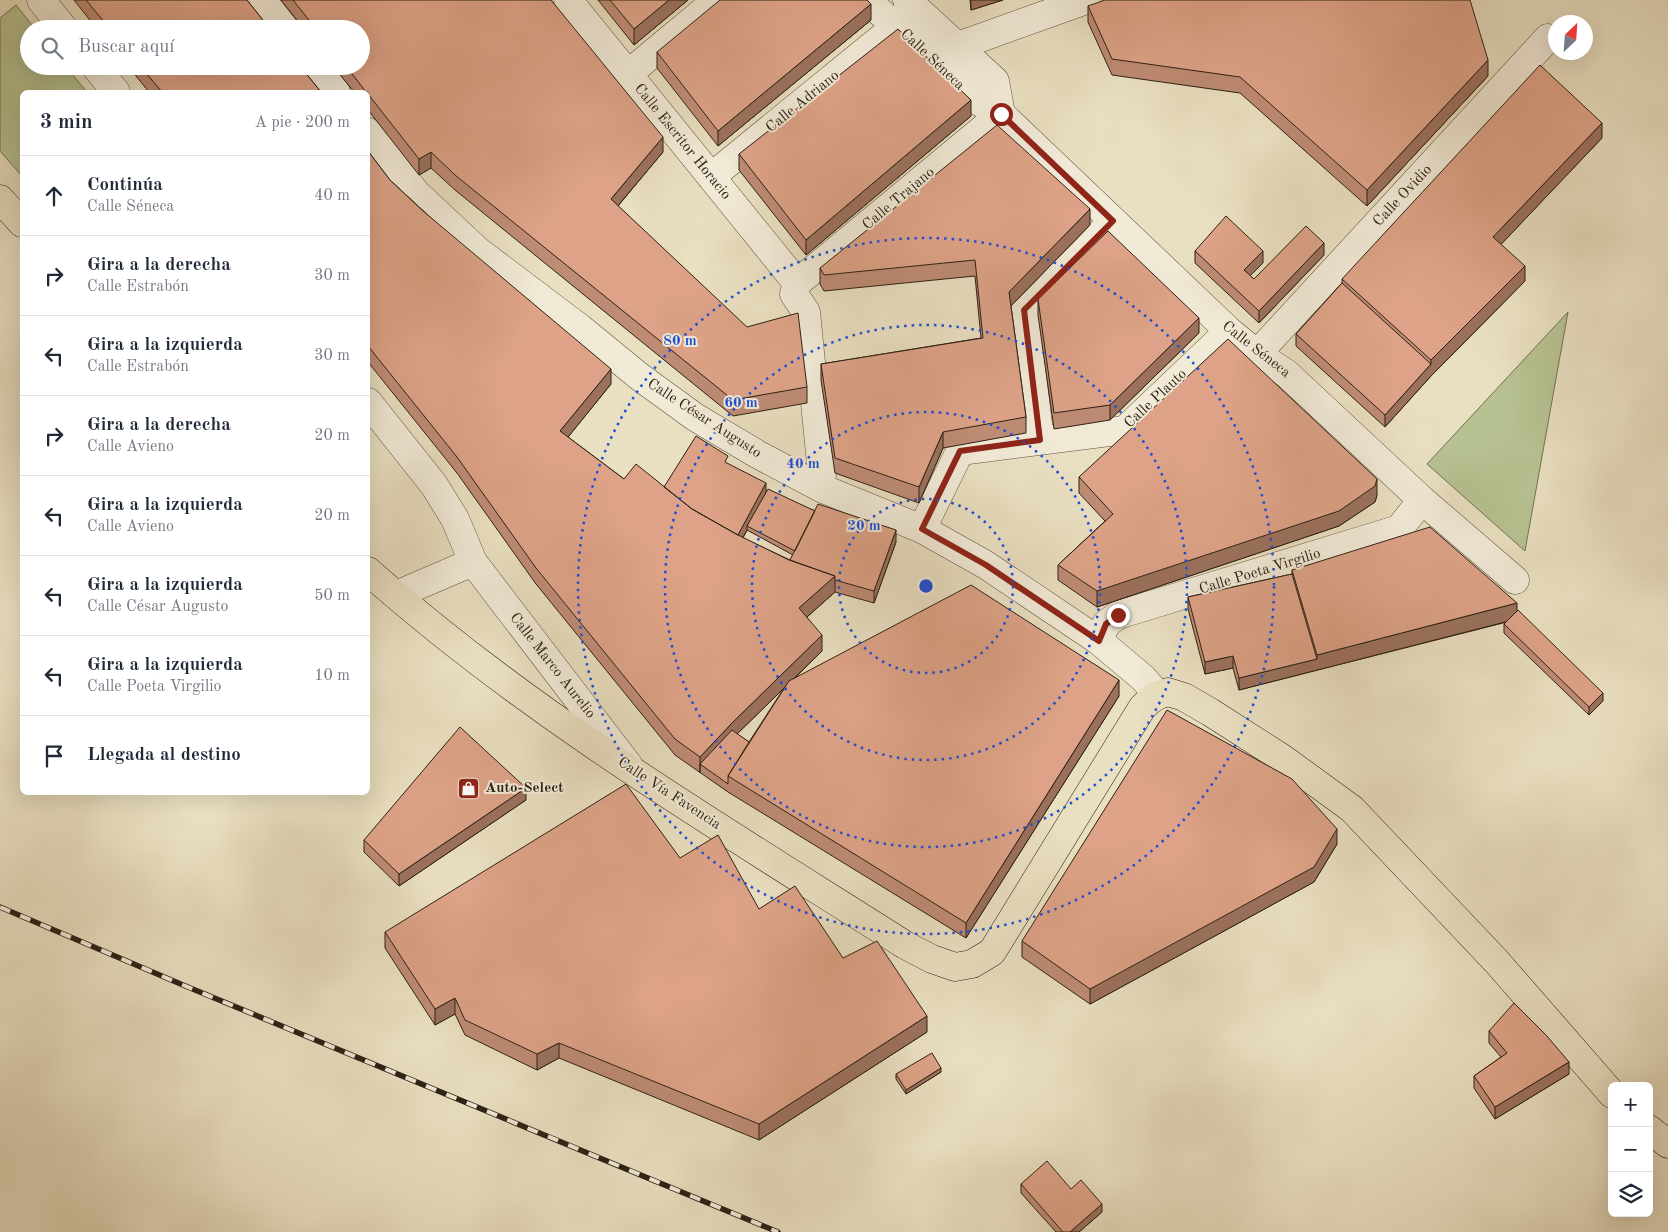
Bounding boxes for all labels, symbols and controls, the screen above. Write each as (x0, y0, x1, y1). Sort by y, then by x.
north arrow (1548, 15, 1593, 60)
search box (20, 20, 370, 75)
street label: Calle Séneca (897, 27, 967, 94)
icon: search (38, 34, 66, 62)
text: Buscar aquí (78, 38, 174, 57)
street label: Calle Adriano (764, 68, 842, 136)
street label: Calle Escritor Horacio (631, 81, 733, 203)
route start (990, 103, 1013, 126)
text: 3 min (40, 112, 93, 133)
text: A pie · 200 m (255, 115, 350, 131)
street label: Calle Ovidio (1371, 162, 1435, 230)
street label: Calle Trajano (860, 165, 938, 233)
text: Continúa (87, 176, 163, 195)
icon: ahead (40, 182, 68, 210)
text: 40 m (314, 188, 350, 204)
text: Calle Séneca (87, 199, 174, 215)
text: Gira a la derecha (87, 256, 231, 275)
icon: right (40, 262, 68, 290)
text: 30 m (314, 268, 350, 284)
text: Calle Estrabón (87, 279, 189, 295)
street label: Calle Séneca (1219, 319, 1293, 381)
text: 80 m (663, 334, 697, 349)
text: Gira a la izquierda (87, 336, 243, 355)
icon: left (40, 342, 68, 370)
text: 30 m (314, 348, 350, 364)
text: Calle Estrabón (87, 359, 189, 375)
street label: Calle Plauto (1122, 367, 1190, 431)
street label: Calle César Augusto (644, 377, 764, 461)
text: 60 m (724, 396, 758, 411)
text: Gira a la derecha (87, 416, 231, 435)
icon: right (40, 422, 68, 450)
text: 20 m (314, 428, 350, 444)
text: Calle Avieno (87, 439, 174, 455)
text: 40 m (786, 457, 820, 472)
text: Gira a la izquierda (87, 496, 243, 515)
icon: left (40, 502, 68, 530)
text: 20 m (314, 508, 350, 524)
text: Calle Avieno (87, 519, 174, 535)
text: 20 m (847, 519, 881, 534)
street label: Calle Poeta Virgilio (1198, 546, 1322, 598)
text: Gira a la izquierda (87, 576, 243, 595)
centre of rings (917, 577, 935, 595)
icon: left (40, 582, 68, 610)
text: 50 m (314, 588, 350, 604)
text: Calle César Augusto (87, 599, 229, 615)
route end (1107, 604, 1130, 627)
street label: Calle Marco Aurelio (506, 611, 598, 721)
text: Gira a la izquierda (87, 656, 243, 675)
icon: left (40, 662, 68, 690)
text: 10 m (314, 668, 350, 684)
text: Calle Poeta Virgilio (87, 679, 222, 695)
icon: arrive (40, 742, 68, 770)
text: Llegada al destino (87, 746, 241, 765)
street label: Calle Vía Favencia (615, 755, 724, 833)
shop icon: Auto-Select (457, 776, 481, 800)
place label: Auto-Select (485, 781, 564, 796)
map controls (1608, 1082, 1653, 1217)
button: + (1608, 1082, 1653, 1127)
button: − (1608, 1127, 1653, 1172)
button: layers (1608, 1172, 1653, 1217)

